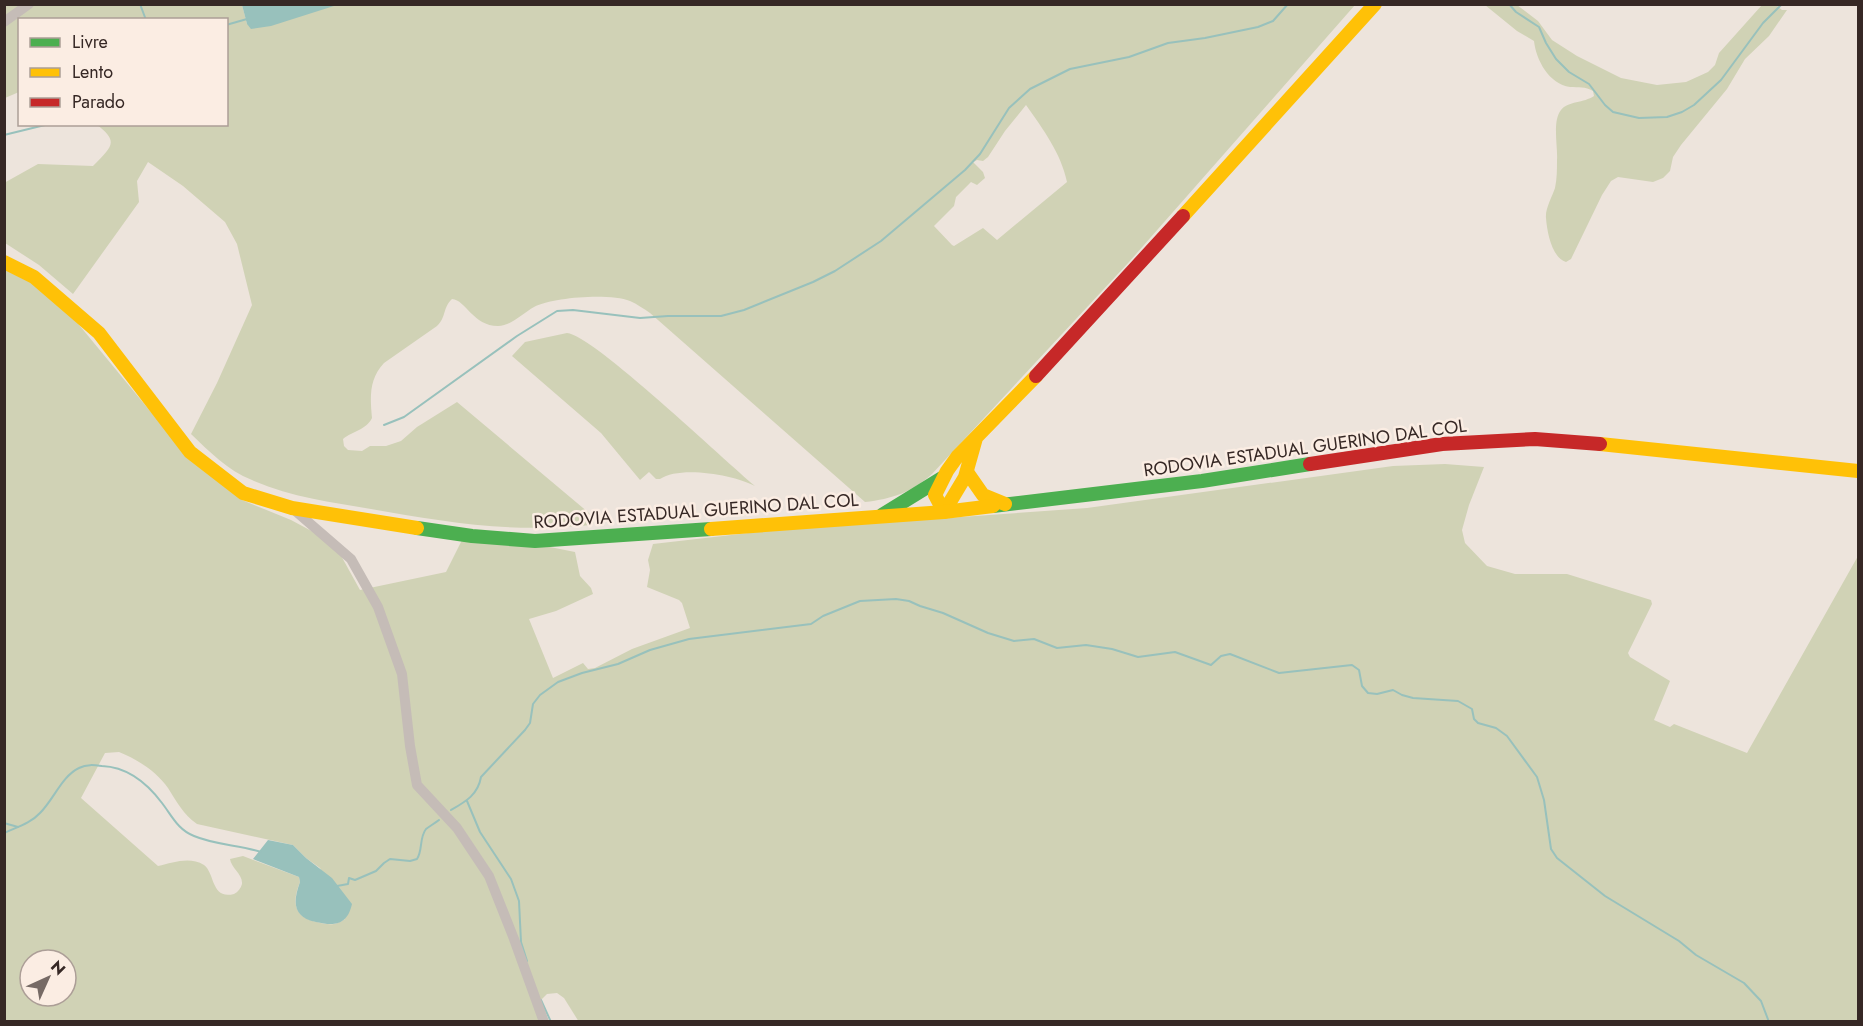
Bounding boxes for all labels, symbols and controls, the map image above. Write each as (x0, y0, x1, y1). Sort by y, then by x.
legend (18, 18, 228, 126)
text: Livre (72, 29, 108, 55)
text: Lento (72, 59, 113, 85)
text: Parado (72, 89, 125, 115)
street label: RODOVIA ESTADUAL GUERINO DAL COL (1142, 412, 1468, 484)
street label: RODOVIA ESTADUAL GUERINO DAL COL (533, 487, 859, 535)
north arrow (18, 948, 78, 1008)
text: N (46, 955, 71, 980)

